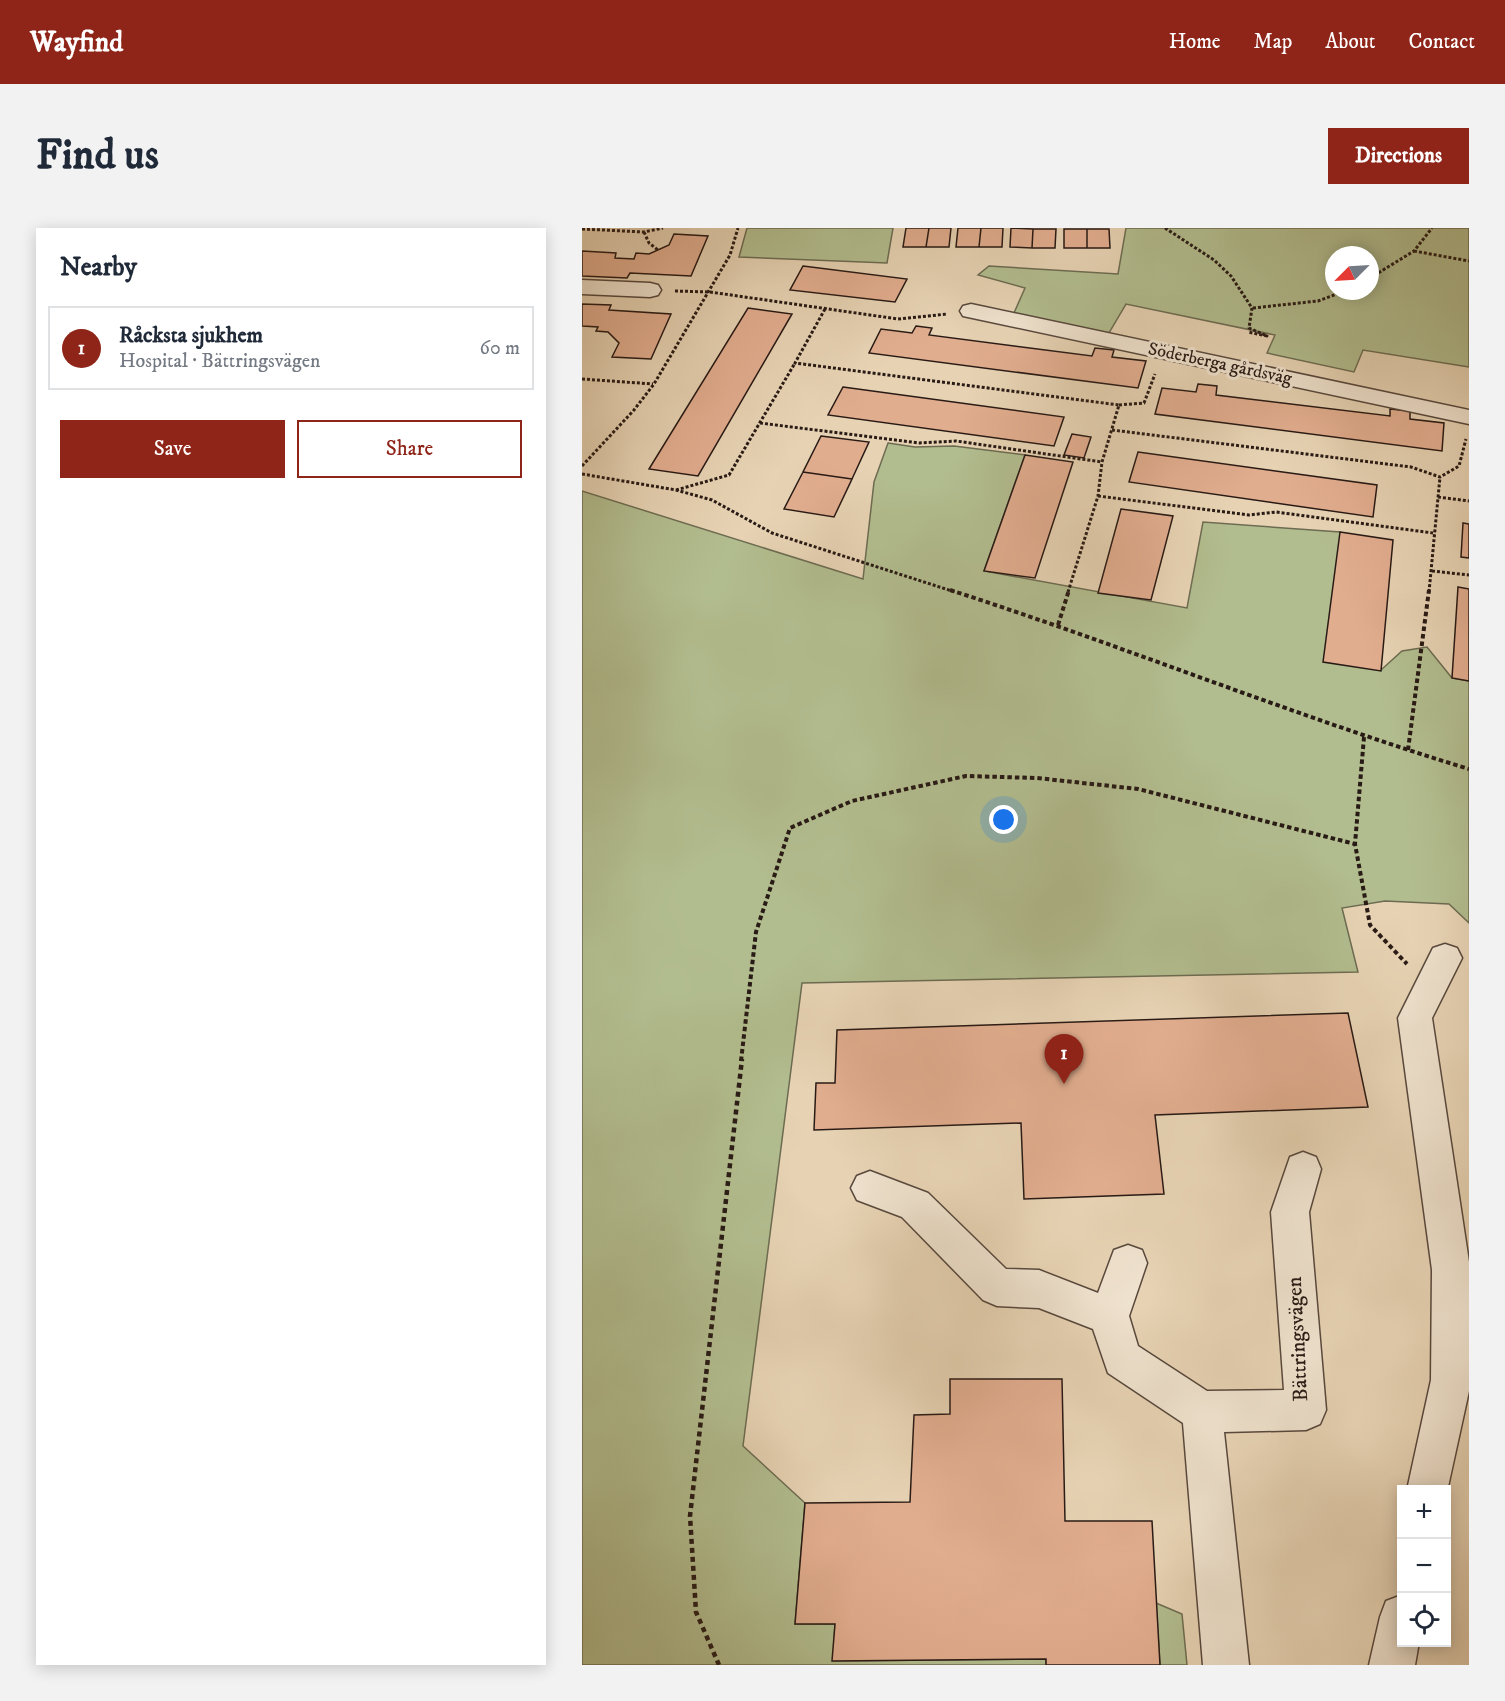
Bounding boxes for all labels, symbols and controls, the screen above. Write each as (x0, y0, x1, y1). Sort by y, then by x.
text: Wayfind (30, 25, 123, 60)
text: Home (1169, 29, 1221, 55)
text: Map (1254, 29, 1292, 55)
text: About (1325, 29, 1376, 55)
text: Contact (1409, 29, 1475, 55)
button: Directions (1328, 128, 1469, 184)
text: Find us (36, 130, 159, 182)
north arrow (1325, 246, 1379, 300)
text: Nearby (60, 251, 137, 284)
text: Råcksta sjukhem (119, 322, 263, 349)
text: 1 (78, 336, 85, 361)
text: 60 m (480, 336, 520, 361)
street label: Söderberga gårdsväg (1146, 338, 1294, 390)
text: Hospital · Bättringsvägen (119, 349, 321, 374)
button: Save (60, 420, 285, 478)
button: Share (297, 420, 522, 478)
your location (989, 805, 1018, 834)
pin: 1 (1044, 1034, 1084, 1084)
street label: Bättringsvägen (1282, 1276, 1314, 1402)
map controls (1397, 1485, 1451, 1647)
button: + (1397, 1485, 1451, 1539)
button: − (1397, 1539, 1451, 1593)
button: locate (1397, 1593, 1451, 1647)

